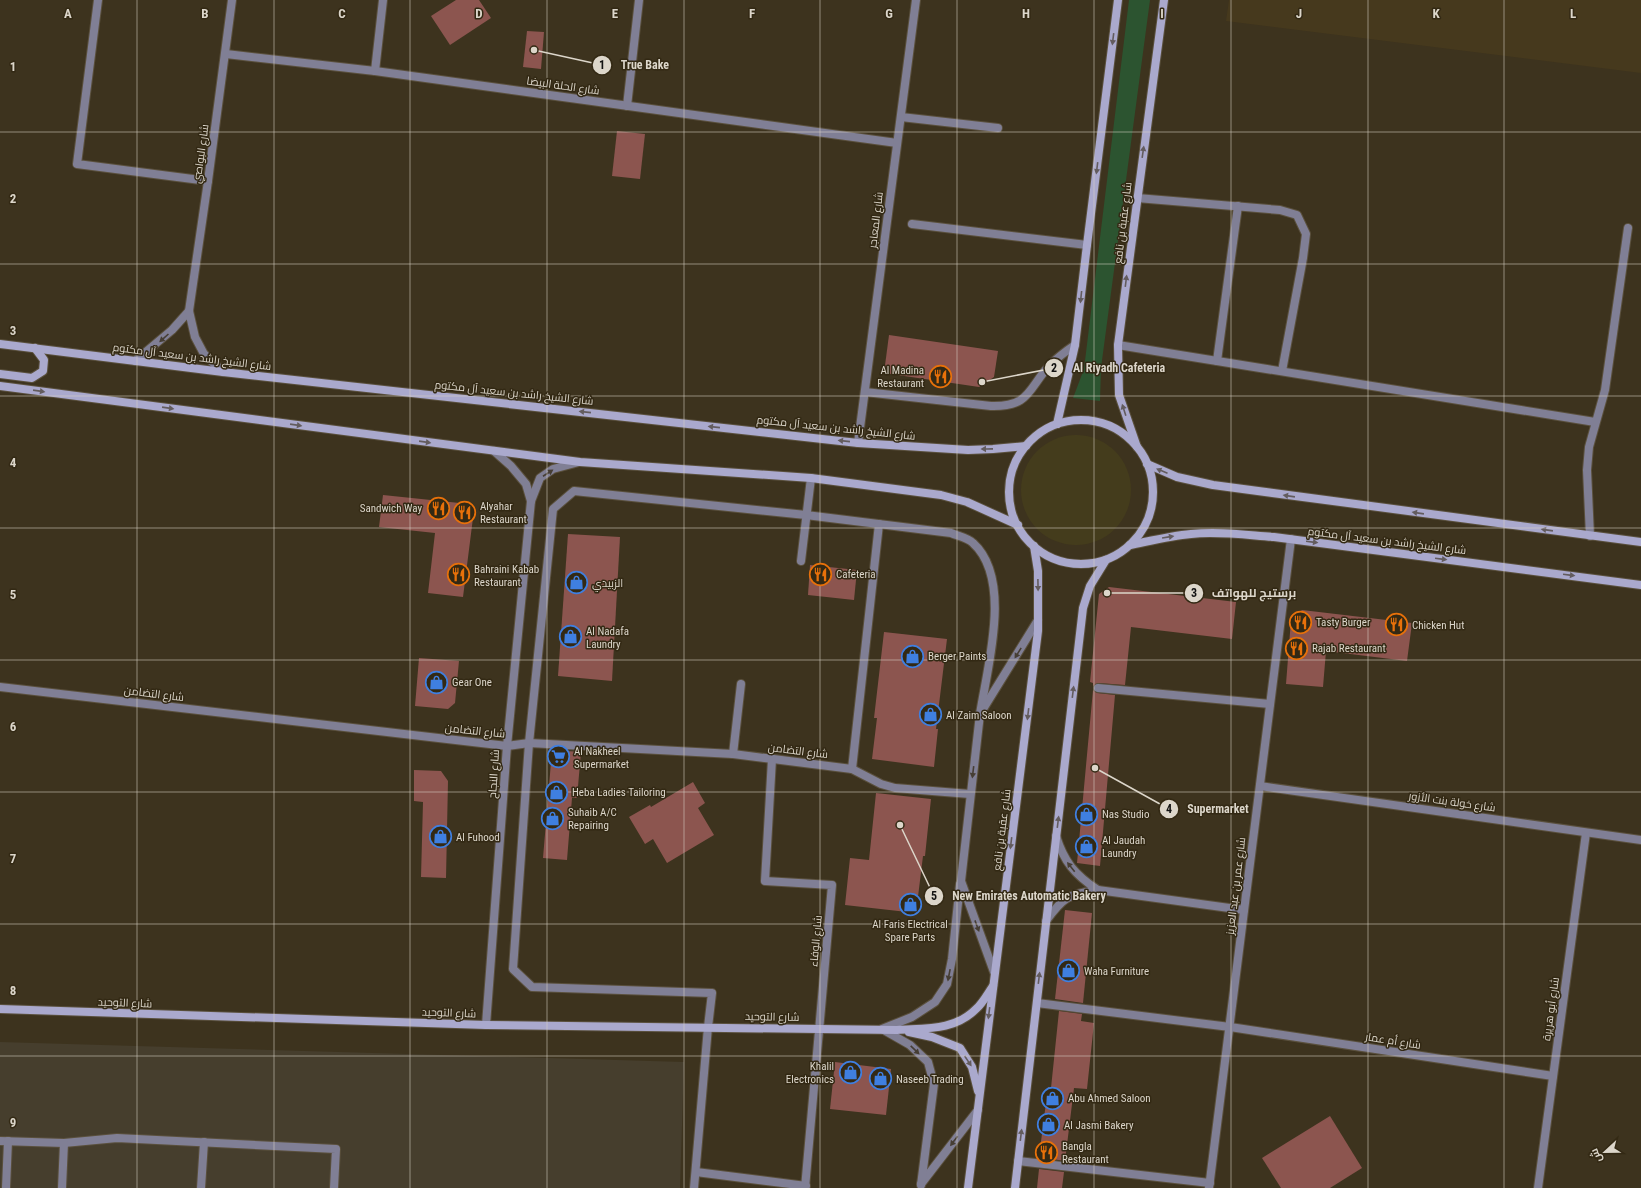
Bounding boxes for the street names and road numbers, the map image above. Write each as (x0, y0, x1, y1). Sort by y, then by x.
street label: شارع الحلة البيضا (525, 74, 600, 99)
street label: شارع البواصي (190, 123, 213, 185)
street label: شارع عقبة بن نافع (1112, 181, 1135, 265)
street label: شارع المعاجر (866, 191, 887, 250)
street label: شارع الشيخ راشد بن سعيد آل مكتوم (112, 341, 272, 374)
street label: شارع الشيخ راشد بن سعيد آل مكتوم (434, 378, 594, 409)
street label: شارع الشيخ راشد بن سعيد آل مكتوم (756, 413, 916, 444)
street label: شارع الشيخ راشد بن سعيد آل مكتوم (1307, 525, 1467, 558)
street label: شارع التضامن (123, 684, 185, 705)
street label: شارع التضامن (444, 721, 506, 742)
street label: شارع التضامن (767, 741, 829, 762)
street label: شارع النجاح (486, 749, 503, 799)
street label: شارع عقبة بن نافع (991, 788, 1014, 872)
street label: شارع خولة بنت الأزور (1407, 789, 1496, 816)
street label: شارع عمر بن عبد العزيز (1223, 836, 1249, 937)
street label: شارع الوفاء (807, 914, 826, 968)
street label: شارع أبو هريرة (1539, 976, 1563, 1042)
street label: شارع التوحيد (97, 996, 153, 1011)
street label: شارع التوحيد (421, 1006, 477, 1021)
street label: شارع التوحيد (745, 1010, 799, 1025)
street label: شارع أم عمار (1363, 1029, 1422, 1053)

